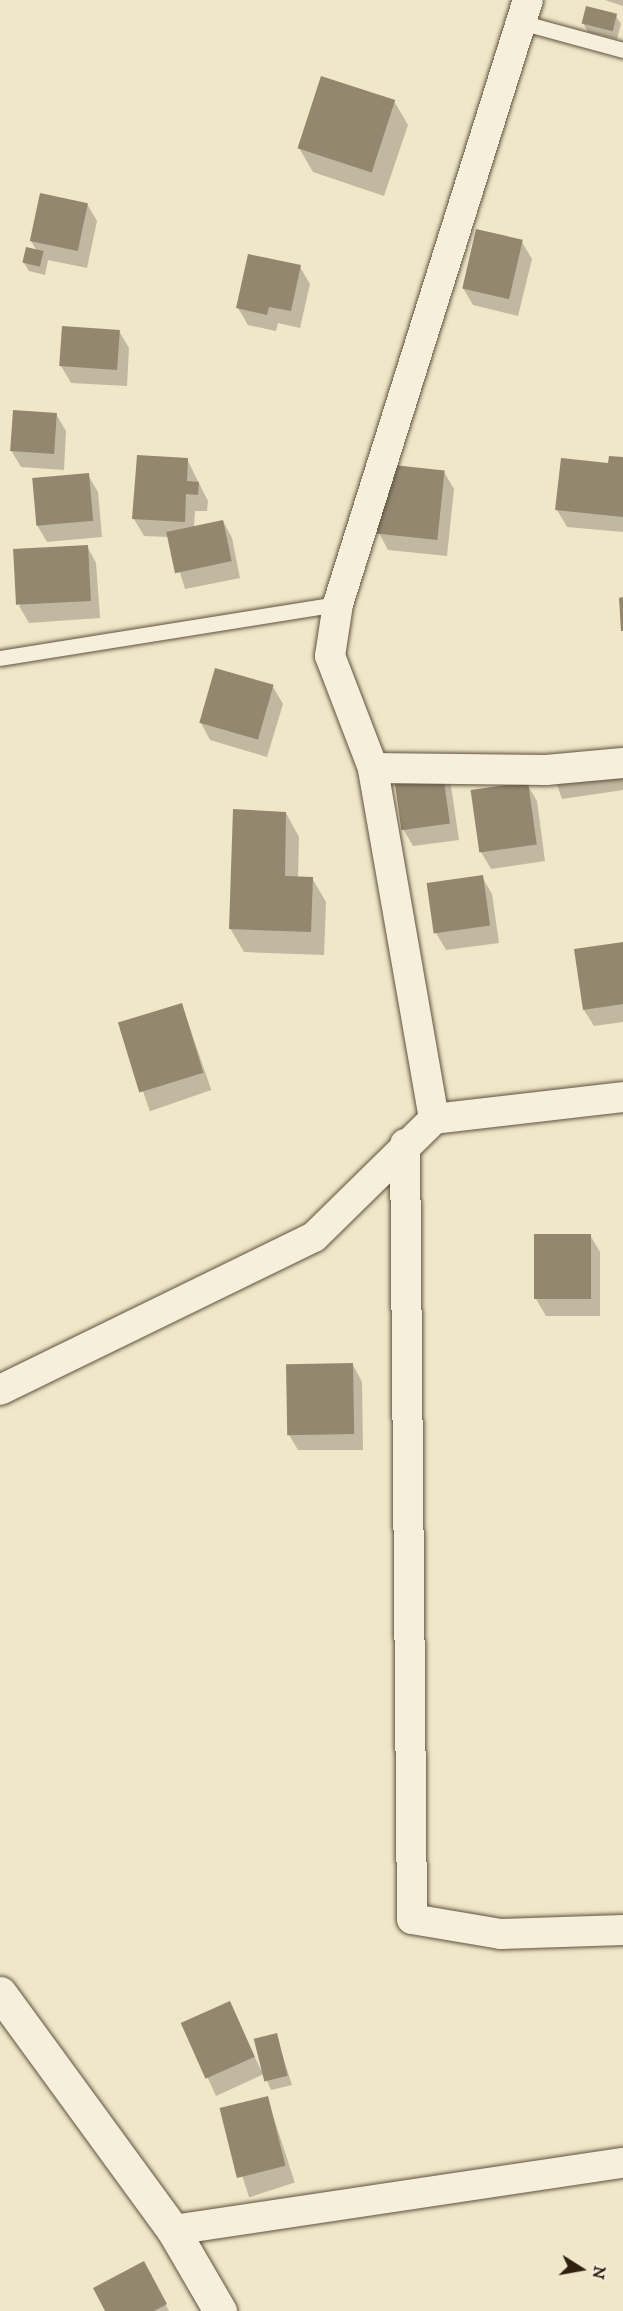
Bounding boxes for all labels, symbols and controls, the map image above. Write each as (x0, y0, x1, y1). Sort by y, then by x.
north arrow (551, 2239, 611, 2299)
text: N (588, 2264, 610, 2281)

